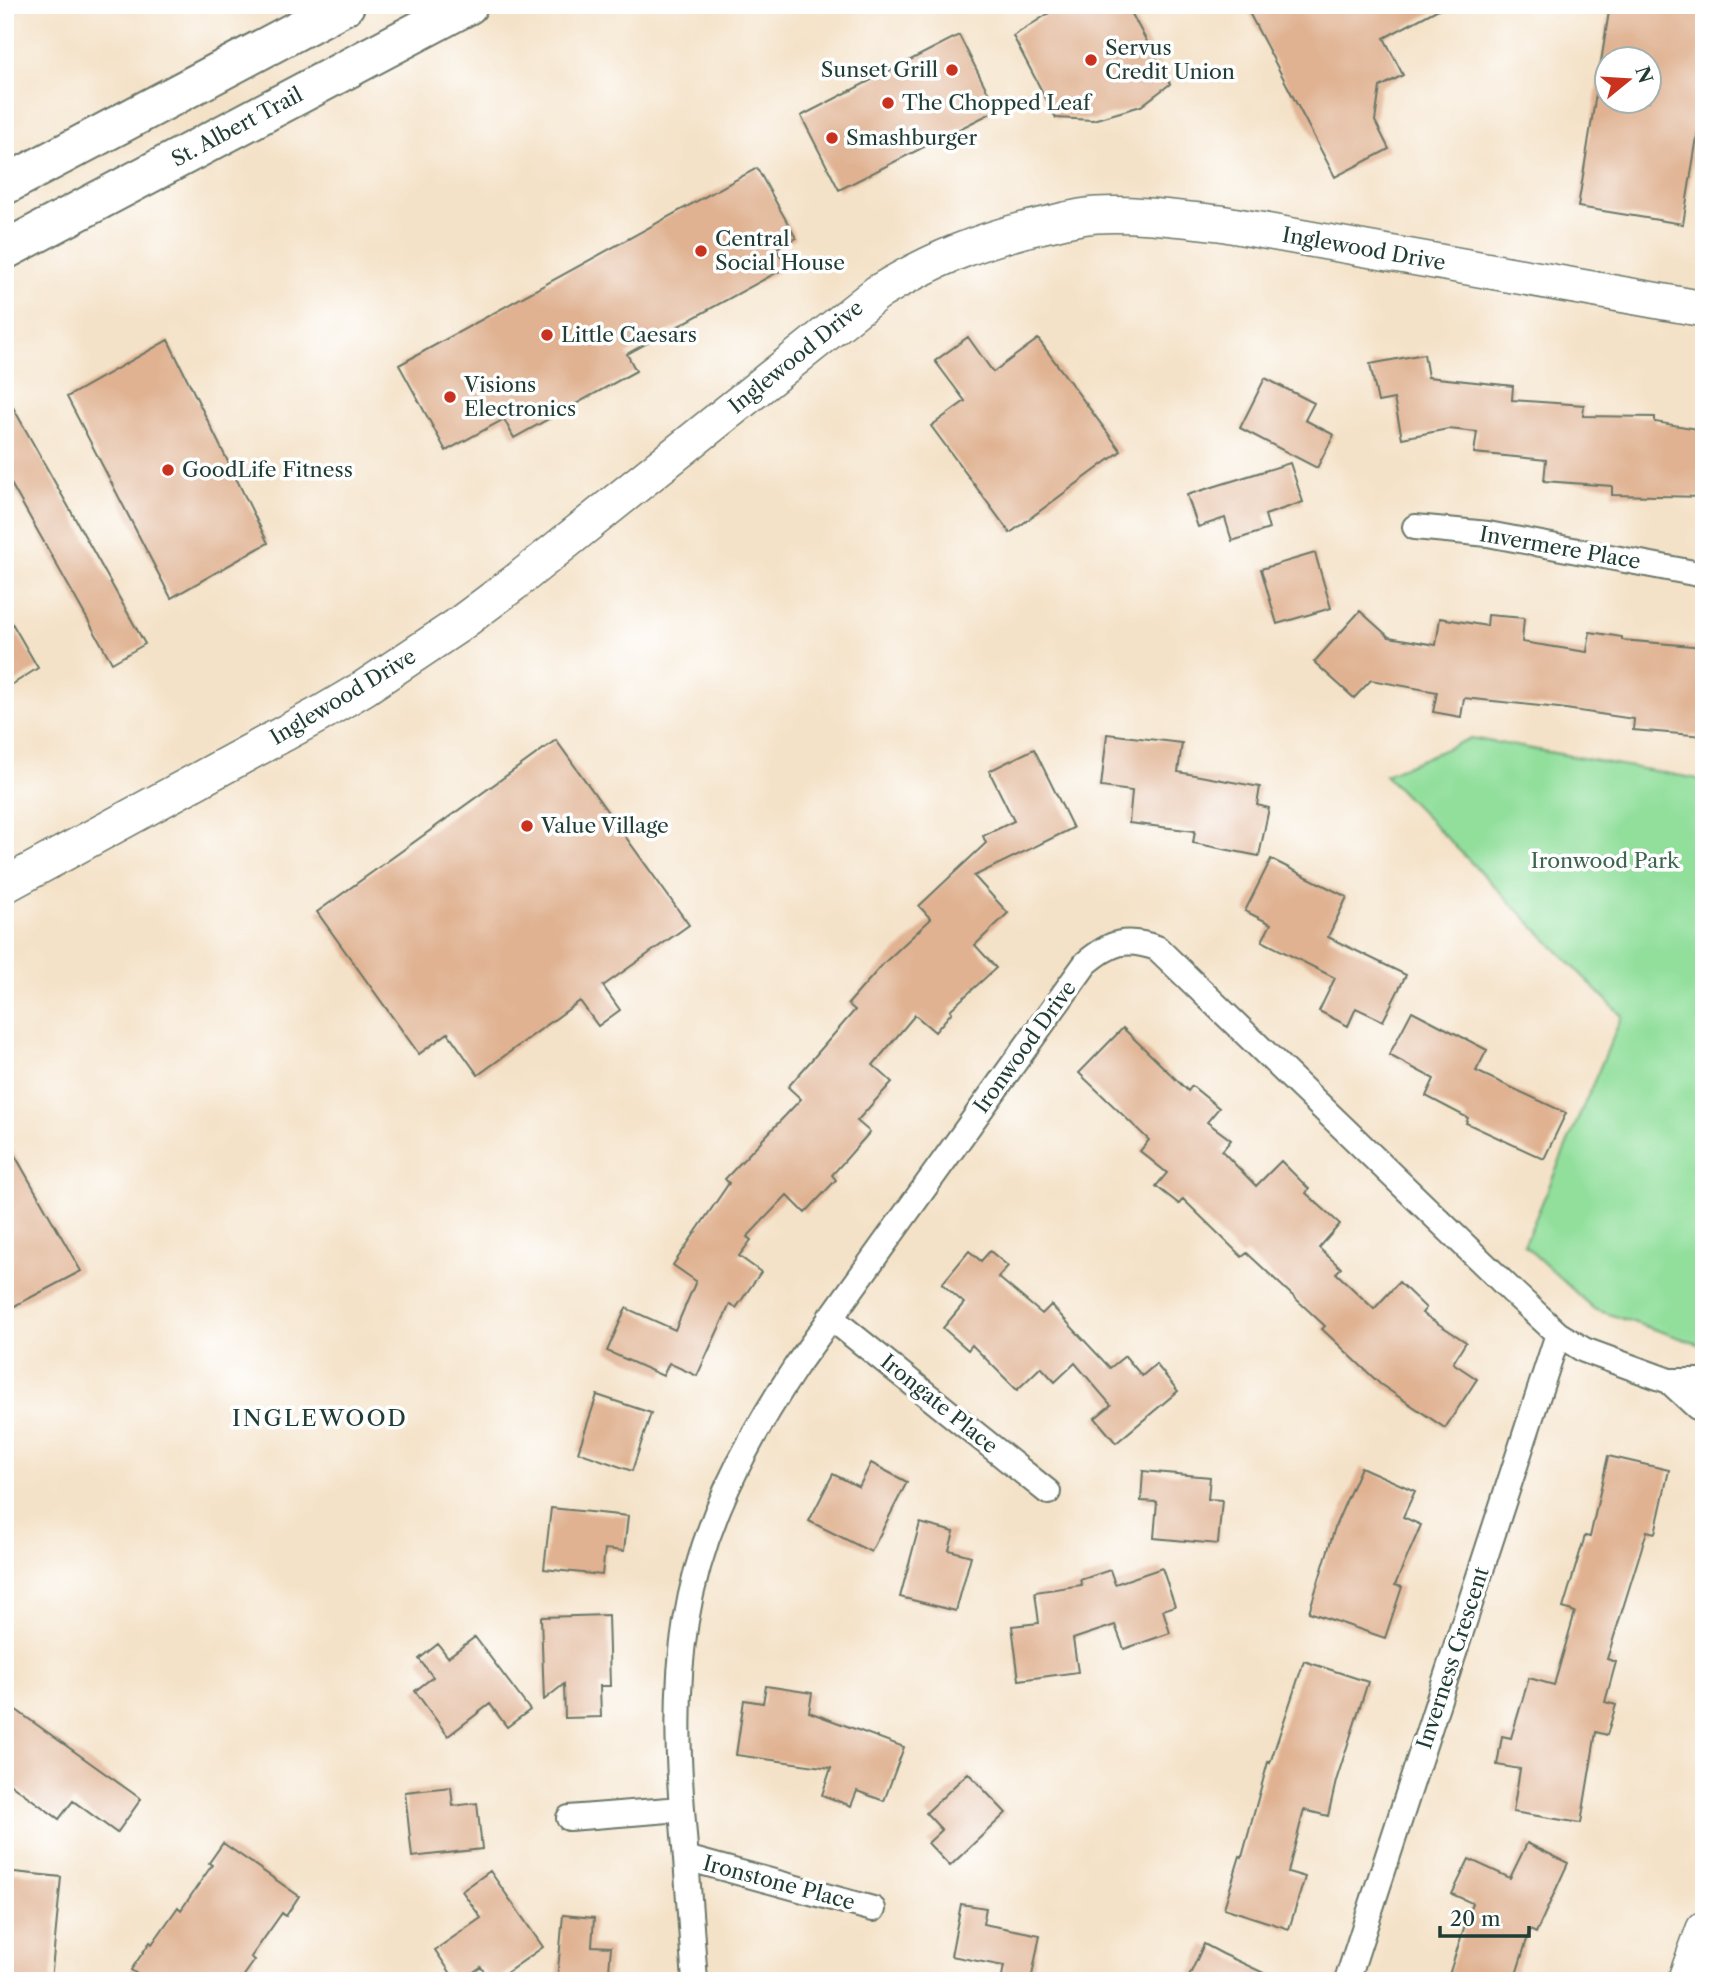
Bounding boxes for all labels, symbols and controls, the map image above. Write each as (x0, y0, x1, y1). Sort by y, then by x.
place label: Servus Credit Union (1105, 35, 1235, 84)
north arrow (1594, 46, 1664, 116)
marker: Servus Credit Union (1083, 52, 1099, 68)
place label: Sunset Grill (821, 57, 938, 82)
marker: Sunset Grill (944, 62, 960, 78)
text: N (1630, 63, 1657, 86)
street label: St. Albert Trail (167, 82, 307, 172)
place label: The Chopped Leaf (902, 90, 1093, 115)
marker: The Chopped Leaf (880, 95, 896, 111)
place label: Smashburger (846, 125, 978, 150)
marker: Smashburger (824, 130, 840, 146)
street label: Inglewood Drive (1281, 222, 1448, 275)
place label: Central Social House (715, 226, 845, 275)
marker: Central Social House (693, 243, 709, 259)
street label: Inglewood Drive (724, 295, 868, 418)
place label: Little Caesars (561, 322, 697, 347)
marker: Little Caesars (539, 327, 555, 343)
place label: Visions Electronics (463, 372, 576, 421)
marker: Visions Electronics (442, 389, 458, 405)
place label: GoodLife Fitness (182, 457, 353, 482)
marker: GoodLife Fitness (160, 462, 176, 478)
street label: Invermere Place (1478, 521, 1643, 574)
street label: Inglewood Drive (265, 643, 420, 750)
place label: Value Village (540, 813, 669, 838)
marker: Value Village (519, 818, 535, 834)
park label: Ironwood Park (1531, 848, 1680, 873)
street label: Ironwood Drive (968, 976, 1081, 1118)
street label: Irongate Place (876, 1349, 1003, 1458)
district label: INGLEWOOD (232, 1404, 408, 1432)
street label: Inverness Crescent (1411, 1563, 1494, 1752)
street label: Ironstone Place (700, 1850, 858, 1915)
scale bar (1440, 1895, 1529, 1939)
text: 20 m (1450, 1906, 1501, 1931)

